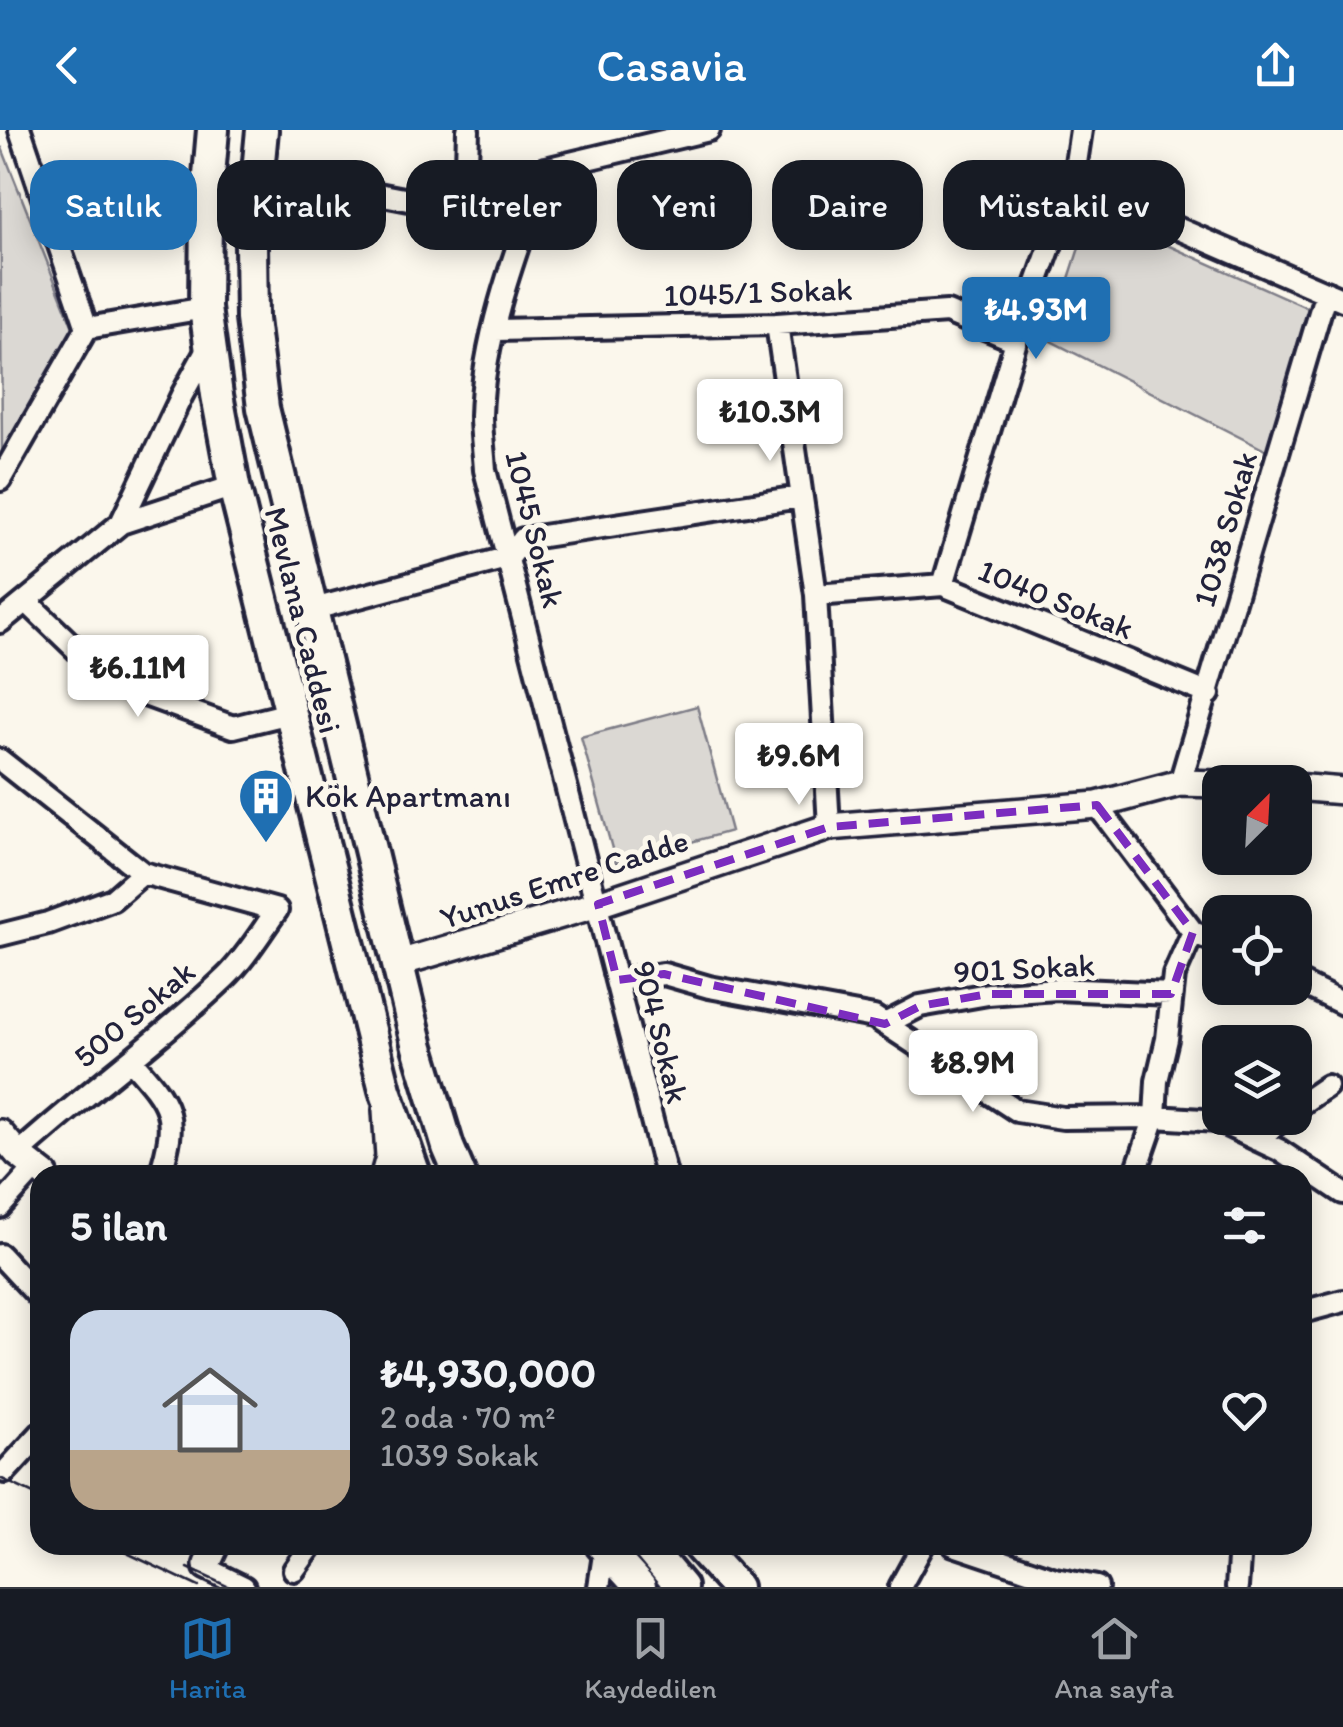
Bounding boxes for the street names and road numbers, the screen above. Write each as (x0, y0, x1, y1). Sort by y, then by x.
street label: 1045/1 Sokak (663, 270, 853, 314)
street label: 1045 Sokak (497, 446, 573, 612)
street label: 1038 Sokak (1185, 447, 1265, 611)
street label: Mevlana Caddesi (257, 503, 349, 737)
street label: 1040 Sokak (973, 551, 1139, 647)
street label: Yunus Emre Cadde (435, 821, 693, 937)
street label: 901 Sokak (952, 945, 1096, 991)
street label: 500 Sokak (66, 952, 202, 1076)
street label: 904 Sokak (625, 957, 697, 1107)

